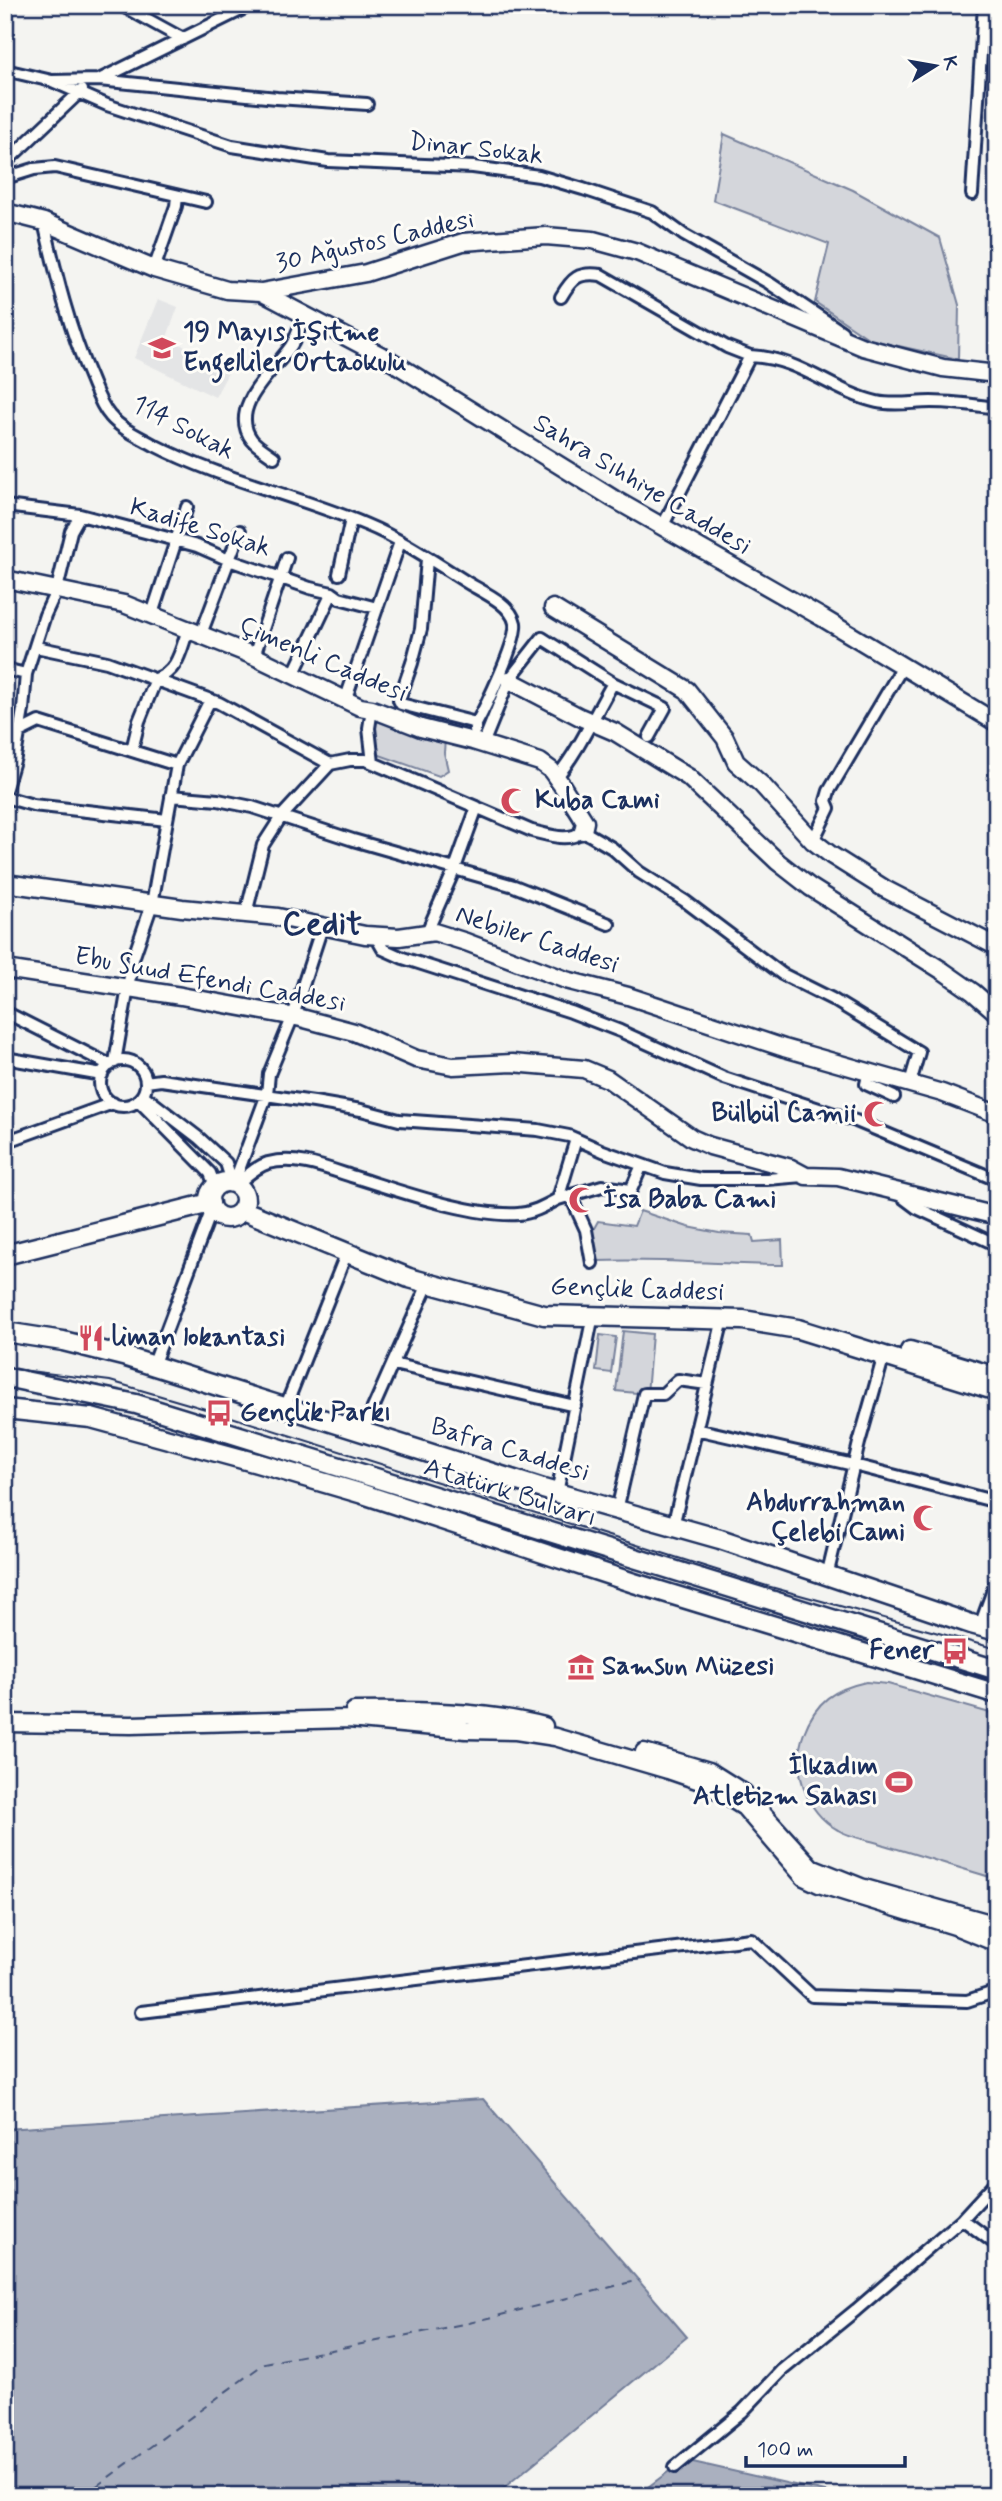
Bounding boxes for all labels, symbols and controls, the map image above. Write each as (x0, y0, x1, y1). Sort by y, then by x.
north arrow (900, 32, 970, 102)
text: K (937, 54, 964, 73)
street label: Dinar Sokak (407, 125, 545, 173)
street label: 30 Ağustos Caddesi (273, 203, 477, 281)
place label: 19 Mayıs İşitme Engelliler Ortaokulu (183, 316, 406, 383)
school or university icon: 19 Mayıs İşitme Engelliler Ortaokulu (147, 333, 177, 363)
street label: 114 Sokak (126, 388, 240, 468)
street label: Sahra Sıhhiye Caddesi (527, 406, 757, 564)
street label: Kadife Sokak (126, 490, 275, 566)
street label: Çimenli Caddesi (233, 609, 413, 711)
place label: Kuba Cami (535, 784, 660, 818)
mosque icon: Kuba Cami (499, 786, 529, 816)
street label: Nebiler Caddesi (451, 898, 623, 982)
district label: Cedit (282, 903, 362, 947)
street label: Ebu Suud Efendi Caddesi (72, 939, 348, 1021)
place label: Bülbül Camii (712, 1097, 856, 1131)
mosque icon: Bülbül Camii (862, 1099, 892, 1129)
place label: İsa Baba Cami (603, 1183, 776, 1217)
mosque icon: İsa Baba Cami (567, 1185, 597, 1215)
street label: Gençlik Caddesi (550, 1270, 724, 1310)
place label: liman lokantasi (112, 1321, 285, 1355)
restaurant icon: liman lokantasi (76, 1323, 106, 1353)
place label: Gençlik Parkı (240, 1396, 391, 1430)
bus stop icon: Gençlik Parkı (204, 1398, 234, 1428)
street label: Bafra Caddesi (427, 1410, 593, 1490)
street label: Atatürk Bulvarı (419, 1451, 601, 1535)
place label: Abdurrahman Çelebi Cami (746, 1486, 905, 1550)
mosque icon: Abdurrahman Çelebi Cami (911, 1503, 941, 1533)
place label: Fener (869, 1634, 935, 1668)
bus stop icon: Fener (940, 1636, 970, 1666)
place label: Samsun Müzesi (602, 1650, 774, 1684)
museum icon: Samsun Müzesi (566, 1652, 596, 1682)
place label: İlkadım Atletizm Sahası (693, 1750, 878, 1814)
sports icon: İlkadım Atletizm Sahası (884, 1767, 914, 1797)
scale bar (746, 2424, 906, 2468)
text: 100 m (757, 2436, 813, 2464)

